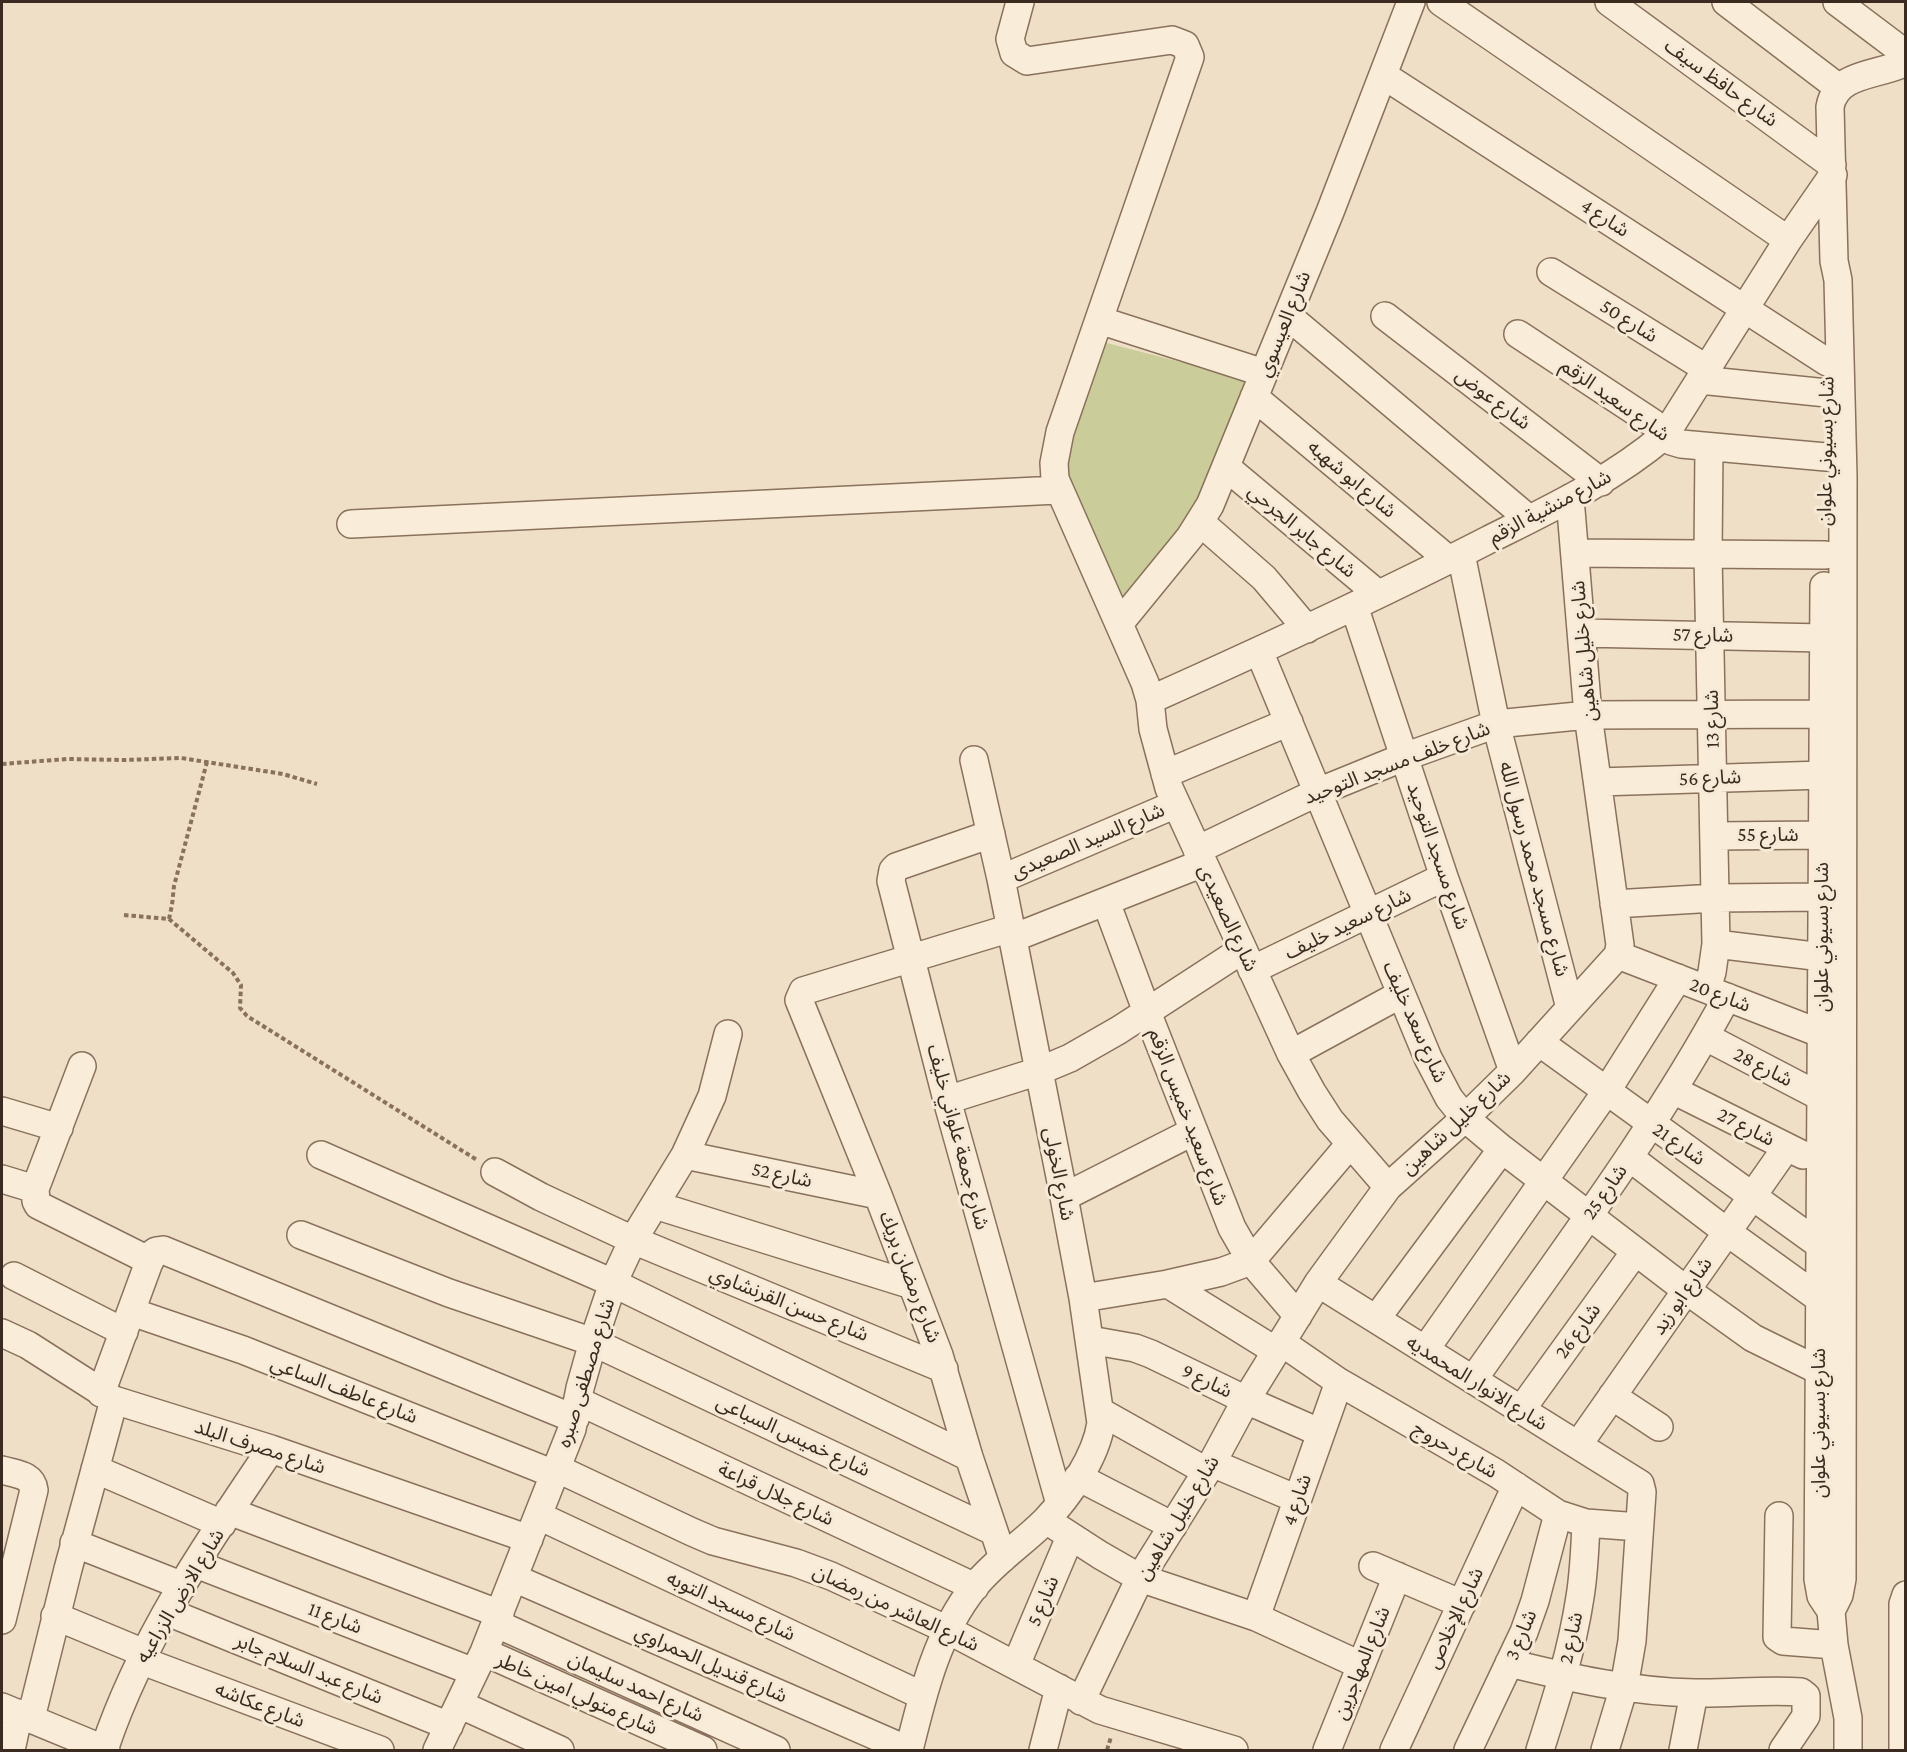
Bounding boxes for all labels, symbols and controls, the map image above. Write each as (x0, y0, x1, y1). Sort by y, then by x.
street label: شارع حافظ سيف (1659, 34, 1783, 132)
street label: شارع 4 (1576, 194, 1634, 242)
street label: شارع العيسوي (1252, 267, 1316, 381)
street label: شارع 50 (1596, 294, 1662, 348)
street label: شارع سعيد الزقم (1556, 353, 1674, 447)
street label: شارع عوض (1450, 363, 1536, 435)
street label: شارع بسيوني علوان (1813, 376, 1839, 526)
street label: شارع ابو شهبه (1303, 435, 1401, 523)
street label: شارع منشية الزقم (1485, 465, 1615, 549)
street label: شارع جابر الجرحي (1243, 479, 1361, 583)
street label: شارع خليل شاهين (1566, 580, 1602, 722)
street label: شارع 57 (1672, 622, 1734, 648)
street label: شارع 13 (1699, 689, 1725, 749)
street label: شارع خلف مسجد التوحيد (1300, 716, 1494, 810)
street label: شارع مسجد محمد رسول الله (1494, 759, 1574, 979)
street label: شارع 56 (1678, 765, 1742, 791)
street label: شارع مسجد التوحيد (1402, 779, 1474, 933)
street label: شارع السيد الصعيدى (1008, 798, 1168, 884)
street label: شارع 55 (1737, 823, 1799, 847)
street label: شارع الصعيدى (1193, 861, 1263, 975)
street label: شارع بسيوني علوان (1810, 862, 1834, 1012)
street label: شارع سعيد خليف (1281, 883, 1415, 965)
street label: شارع سعد خليف (1378, 958, 1452, 1086)
street label: شارع 20 (1686, 972, 1754, 1018)
street label: شارع سعيد خميس الزقم (1143, 1025, 1233, 1209)
street label: شارع جمعة علواني خليف (922, 1042, 994, 1232)
street label: شارع 28 (1729, 1042, 1797, 1092)
street label: شارع خليل شاهين (1396, 1066, 1516, 1180)
street label: شارع 27 (1713, 1102, 1779, 1152)
street label: شارع 21 (1648, 1117, 1710, 1171)
street label: شارع الخولى (1038, 1125, 1080, 1223)
street label: شارع 52 (750, 1157, 814, 1193)
street label: شارع 25 (1577, 1160, 1633, 1224)
street label: شارع رمضان بريك (874, 1208, 946, 1346)
street label: شارع ابو زيد (1647, 1252, 1717, 1340)
street label: شارع حسن القرنشاوي (706, 1261, 872, 1347)
street label: شارع مصطفى صبره (552, 1295, 620, 1451)
street label: شارع 26 (1550, 1299, 1606, 1363)
street label: شارع الانوار المحمديه (1402, 1330, 1552, 1436)
street label: شارع بسيوني علوان (1807, 1348, 1831, 1498)
street label: شارع عاطف الساعي (267, 1351, 421, 1429)
street label: شارع 9 (1178, 1359, 1236, 1403)
street label: شارع خميس السباعى (712, 1390, 874, 1482)
street label: شارع مصرف البلد (191, 1415, 329, 1479)
street label: شارع دحروج (1408, 1416, 1502, 1484)
street label: شارع خليل شاهين (1131, 1451, 1225, 1585)
street label: شارع جلال قراعة (714, 1457, 838, 1531)
street label: شارع 4 (1277, 1471, 1317, 1529)
street label: شارع الارض الزراعيه (130, 1524, 230, 1668)
street label: شارع العاشر من رمضان (809, 1559, 983, 1657)
street label: شارع الإخلاص (1421, 1564, 1489, 1672)
street label: شارع مسجد التوبه (663, 1566, 799, 1646)
street label: شارع 5 (1022, 1572, 1064, 1630)
street label: شارع 11 (305, 1597, 365, 1639)
street label: شارع المهاجرين (1328, 1603, 1396, 1723)
street label: شارع 3 (1500, 1606, 1542, 1664)
street label: شارع 2 (1554, 1610, 1588, 1666)
street label: شارع قنديل الحمراوي (631, 1620, 791, 1708)
street label: شارع عبد السلام جابر (232, 1628, 386, 1710)
street label: شارع احمد سليمان (565, 1646, 707, 1728)
street label: شارع متولي امين خاطر (493, 1648, 661, 1740)
street label: شارع عكاشه (212, 1677, 308, 1733)

